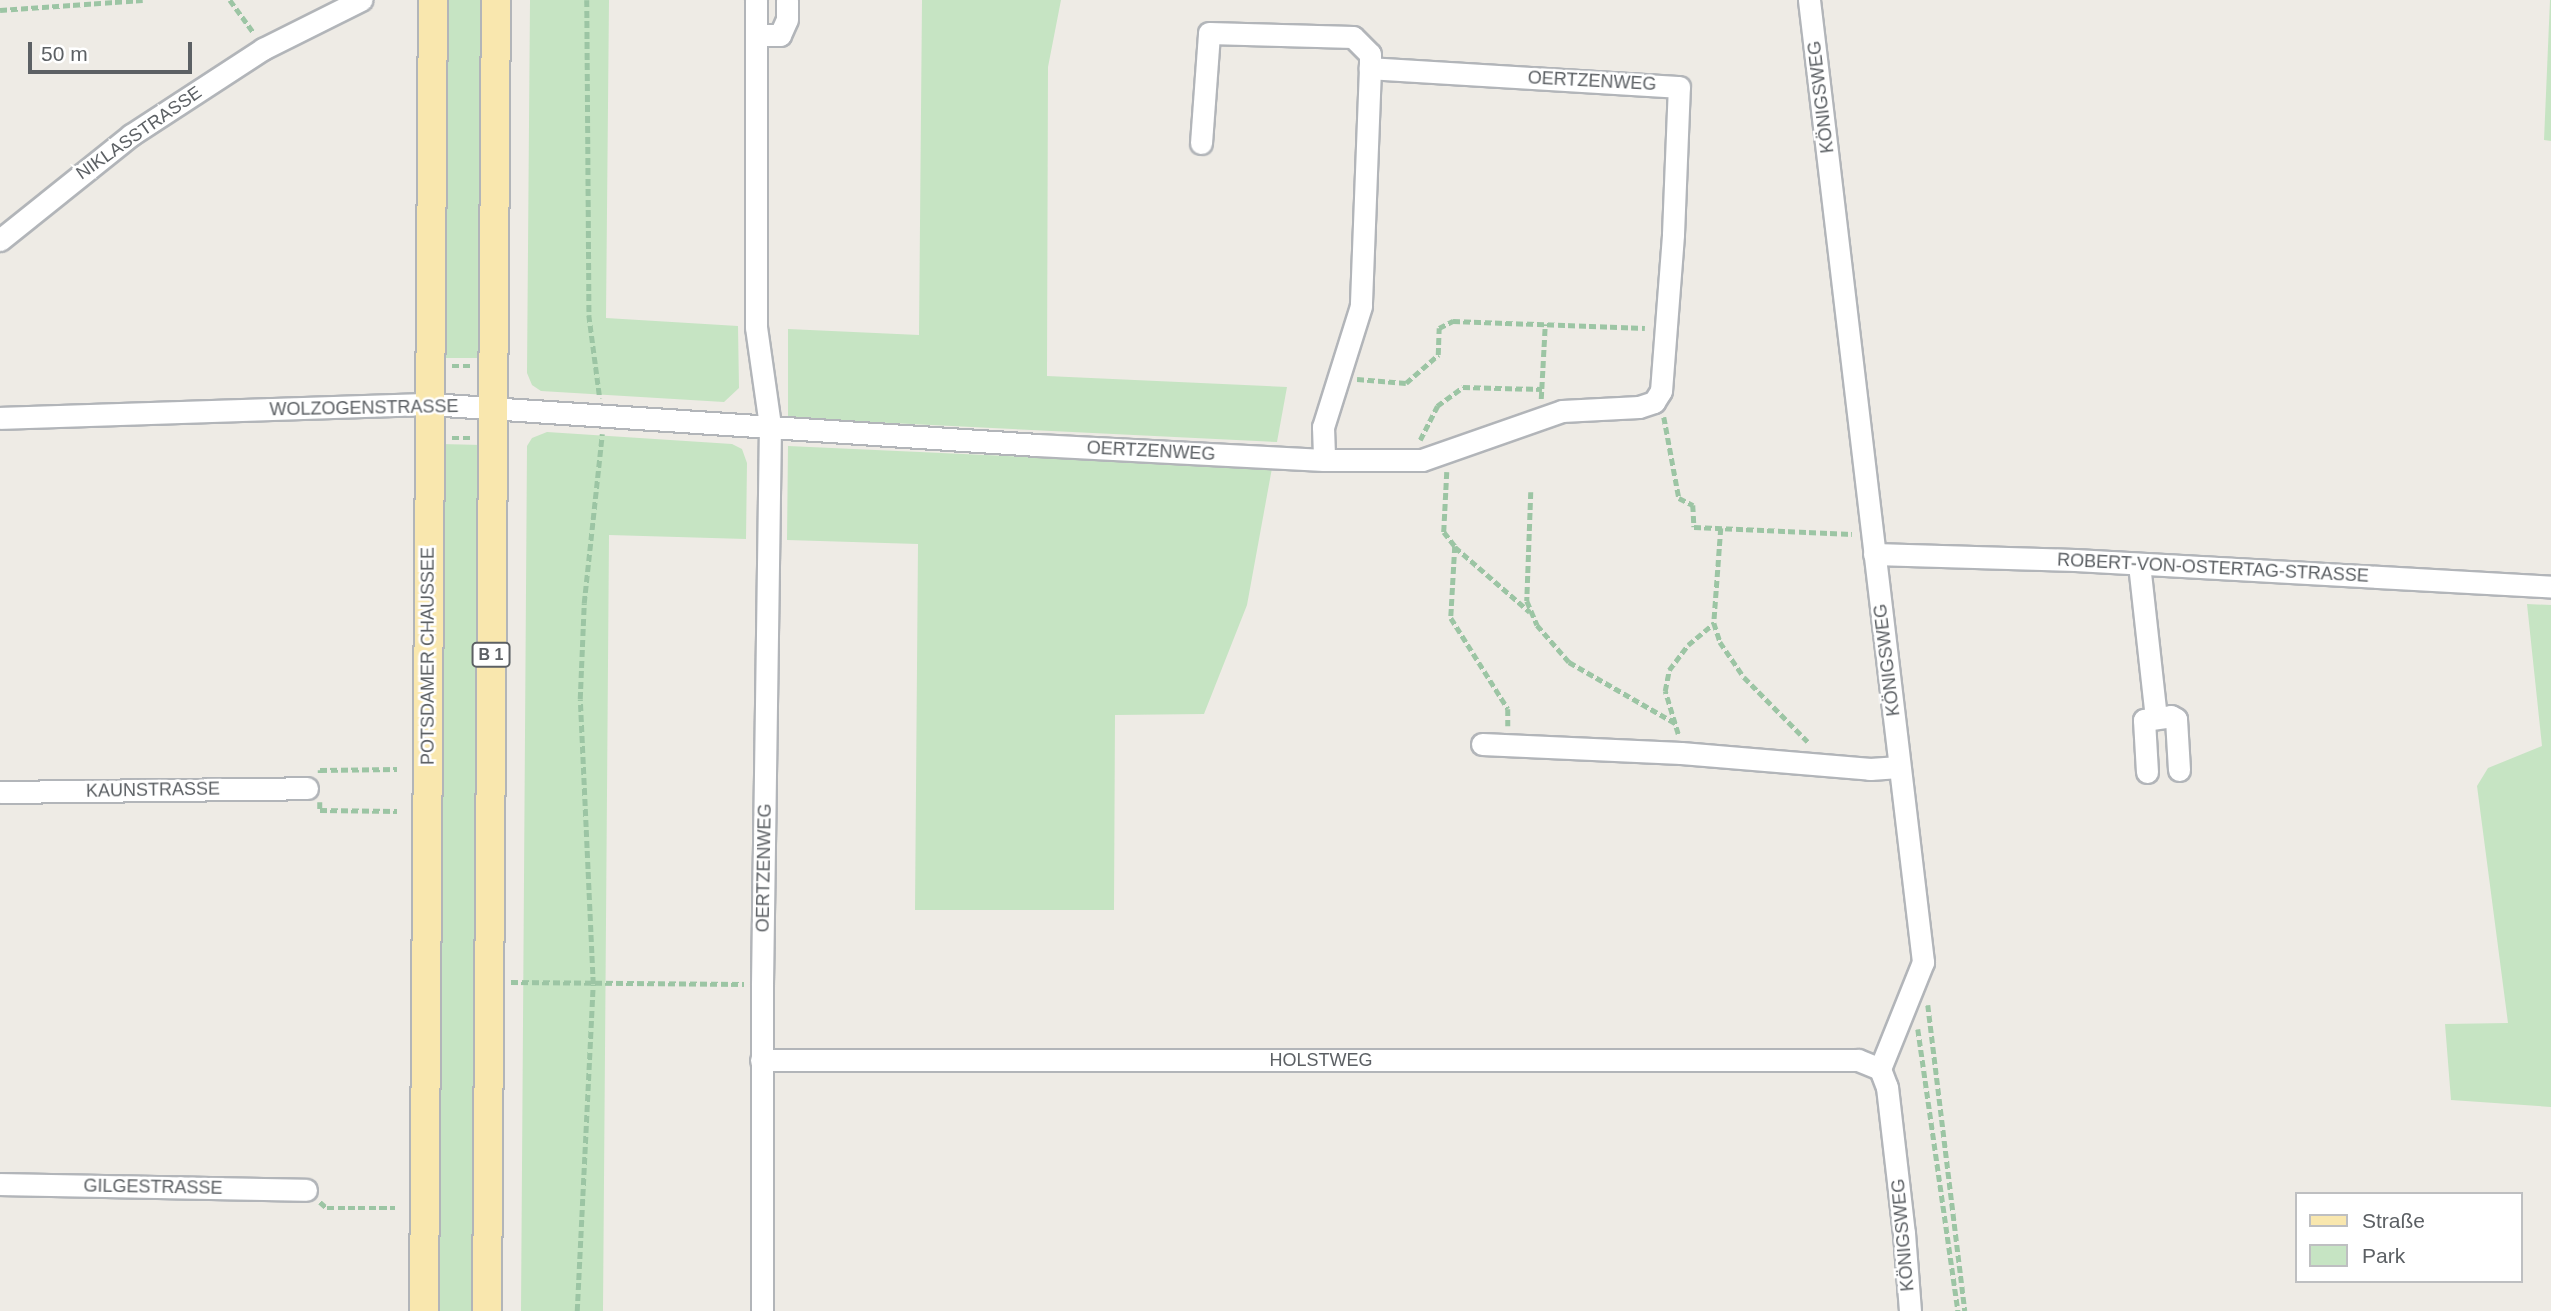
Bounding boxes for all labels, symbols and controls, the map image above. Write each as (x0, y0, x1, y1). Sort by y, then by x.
scale bar (32, 28, 196, 72)
street label: KÖNIGSWEG (1803, 40, 1839, 154)
text: 50 m (41, 42, 88, 65)
street label: OERTZENWEG (1527, 67, 1657, 95)
street label: NIKLASSTRASSE (72, 82, 206, 184)
street label: WOLZOGENSTRASSE (269, 396, 459, 420)
street label: OERTZENWEG (1086, 437, 1216, 465)
street label: POTSDAMER CHAUSSEE (417, 547, 439, 765)
street label: ROBERT-VON-OSTERTAG-STRASSE (2057, 549, 2369, 587)
street label: KÖNIGSWEG (1869, 603, 1905, 717)
road number: B 1 (470, 642, 512, 668)
street label: KAUNSTRASSE (86, 778, 220, 802)
street label: OERTZENWEG (752, 803, 776, 933)
street label: HOLSTWEG (1269, 1049, 1373, 1071)
street label: GILGESTRASSE (83, 1175, 223, 1199)
street label: KÖNIGSWEG (1887, 1178, 1919, 1292)
legend (2296, 1192, 2523, 1283)
text: Straße (2362, 1209, 2425, 1232)
text: Park (2362, 1244, 2405, 1267)

